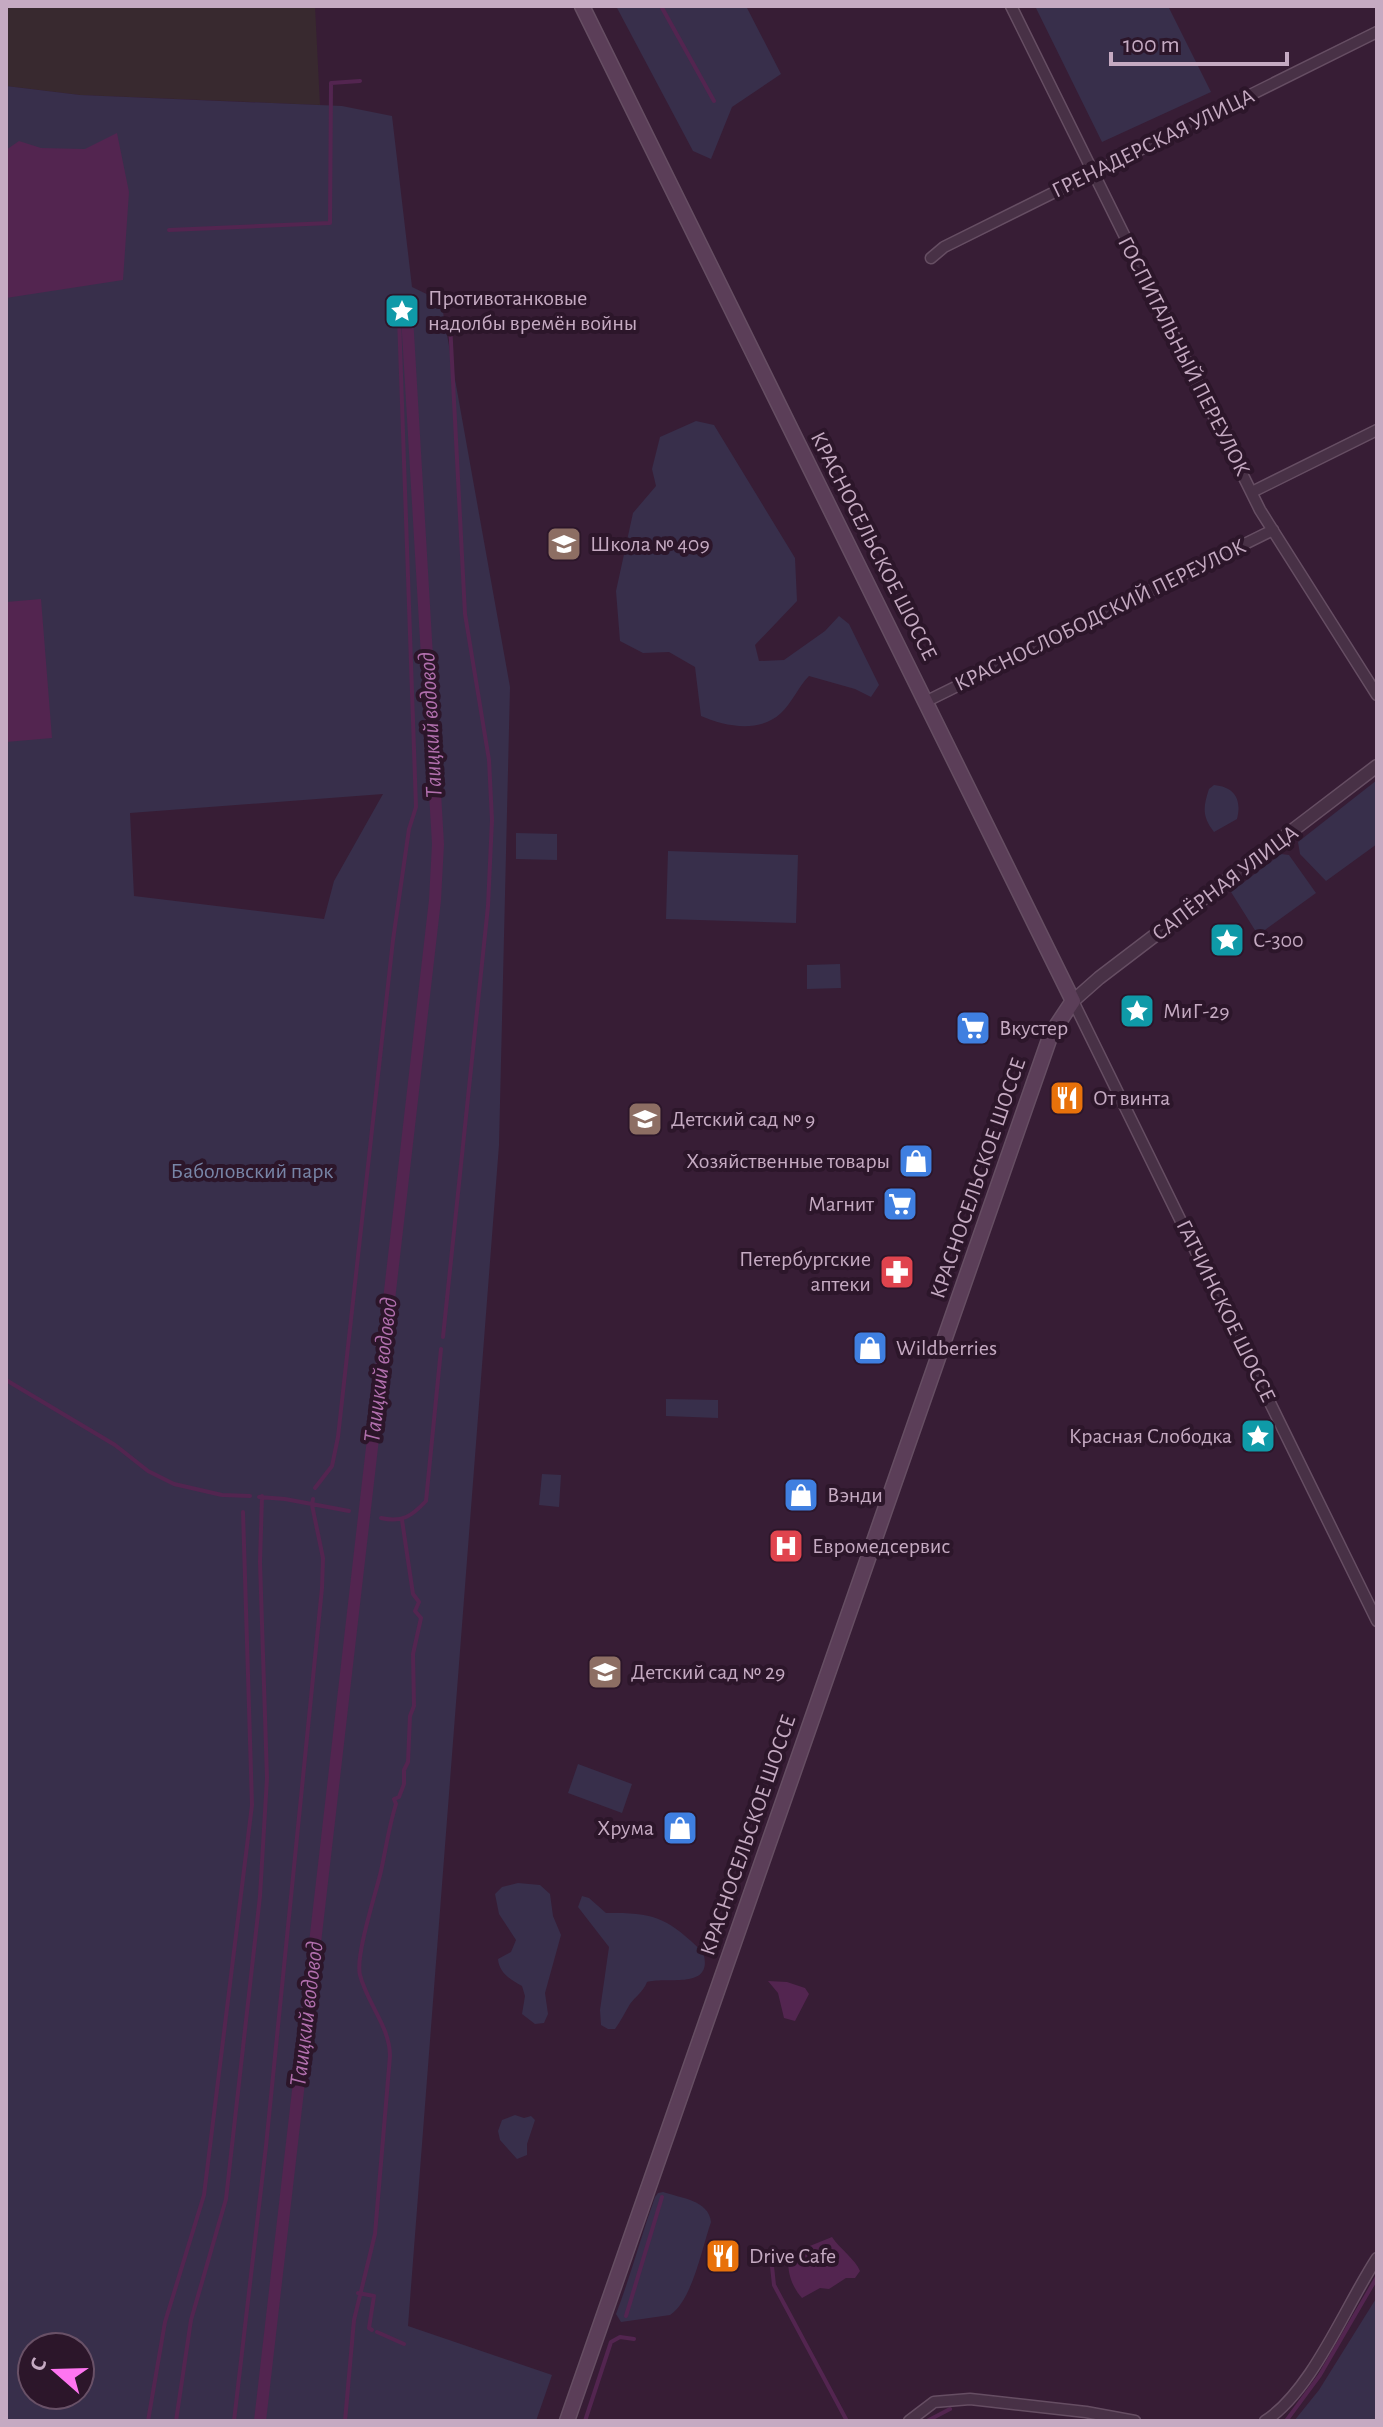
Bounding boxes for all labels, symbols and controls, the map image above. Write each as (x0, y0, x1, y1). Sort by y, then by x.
scale bar (1111, 16, 1287, 66)
text: 100 m (1123, 33, 1180, 57)
street label: ГРЕНАДЕРСКАЯ УЛИЦА (1048, 84, 1258, 202)
street label: ГОСПИТАЛЬНЫЙ ПЕРЕУЛОК (1114, 233, 1254, 479)
place label: Противотанковые надолбы времён войны (428, 287, 637, 334)
place icon: Противотанковые надолбы времён войны (383, 292, 421, 330)
street label: КРАСНОСЕЛЬСКОЕ ШОССЕ (807, 428, 941, 664)
school or university icon: Школа № 409 (545, 525, 583, 563)
place label: Школа № 409 (590, 533, 710, 555)
street label: КРАСНОСЛОБОДСКИЙ ПЕРЕУЛОК (951, 535, 1249, 695)
water label: Таицкий водовод (415, 651, 447, 799)
street label: САПЁРНАЯ УЛИЦА (1148, 821, 1302, 945)
place icon: С-300 (1208, 921, 1246, 959)
place label: С-300 (1253, 929, 1304, 951)
place icon: МиГ-29 (1118, 992, 1156, 1030)
place label: МиГ-29 (1163, 1000, 1229, 1022)
supermarket icon: Вкустер (954, 1009, 992, 1047)
place label: Вкустер (999, 1017, 1068, 1039)
street label: КРАСНОСЕЛЬСКОЕ ШОССЕ (926, 1055, 1030, 1301)
restaurant icon: От винта (1048, 1079, 1086, 1117)
place label: От винта (1093, 1087, 1170, 1109)
school or university icon: Детский сад № 9 (626, 1100, 664, 1138)
place label: Детский сад № 9 (671, 1108, 815, 1130)
shop icon: Хозяйственные товары (897, 1142, 935, 1180)
place label: Хозяйственные товары (686, 1150, 890, 1172)
park label: Баболовский парк (171, 1160, 333, 1182)
supermarket icon: Магнит (881, 1185, 919, 1223)
place label: Магнит (808, 1193, 875, 1215)
street label: ГАТЧИНСКОЕ ШОССЕ (1172, 1216, 1280, 1406)
place label: Петербургские аптеки (739, 1248, 871, 1295)
pharmacy icon: Петербургские аптеки (878, 1253, 916, 1291)
water label: Таицкий водовод (360, 1296, 402, 1444)
shop icon: Wildberries (851, 1329, 889, 1367)
place label: Wildberries (896, 1337, 997, 1359)
place icon: Красная Слободка (1239, 1417, 1277, 1455)
place label: Красная Слободка (1069, 1425, 1232, 1447)
shop icon: Вэнди (782, 1476, 820, 1514)
place label: Вэнди (827, 1484, 883, 1506)
hospital icon: Евромедсервис (767, 1527, 805, 1565)
place label: Евромедсервис (812, 1535, 950, 1557)
school or university icon: Детский сад № 29 (586, 1653, 624, 1691)
place label: Детский сад № 29 (631, 1661, 785, 1683)
street label: КРАСНОСЕЛЬСКОЕ ШОССЕ (696, 1712, 800, 1958)
shop icon: Хрума (661, 1809, 699, 1847)
place label: Хрума (597, 1817, 654, 1839)
water label: Таицкий водовод (286, 1940, 328, 2088)
restaurant icon: Drive Cafe (704, 2237, 742, 2275)
place label: Drive Cafe (749, 2245, 836, 2267)
north arrow (16, 2331, 96, 2411)
text: С (26, 2355, 51, 2374)

